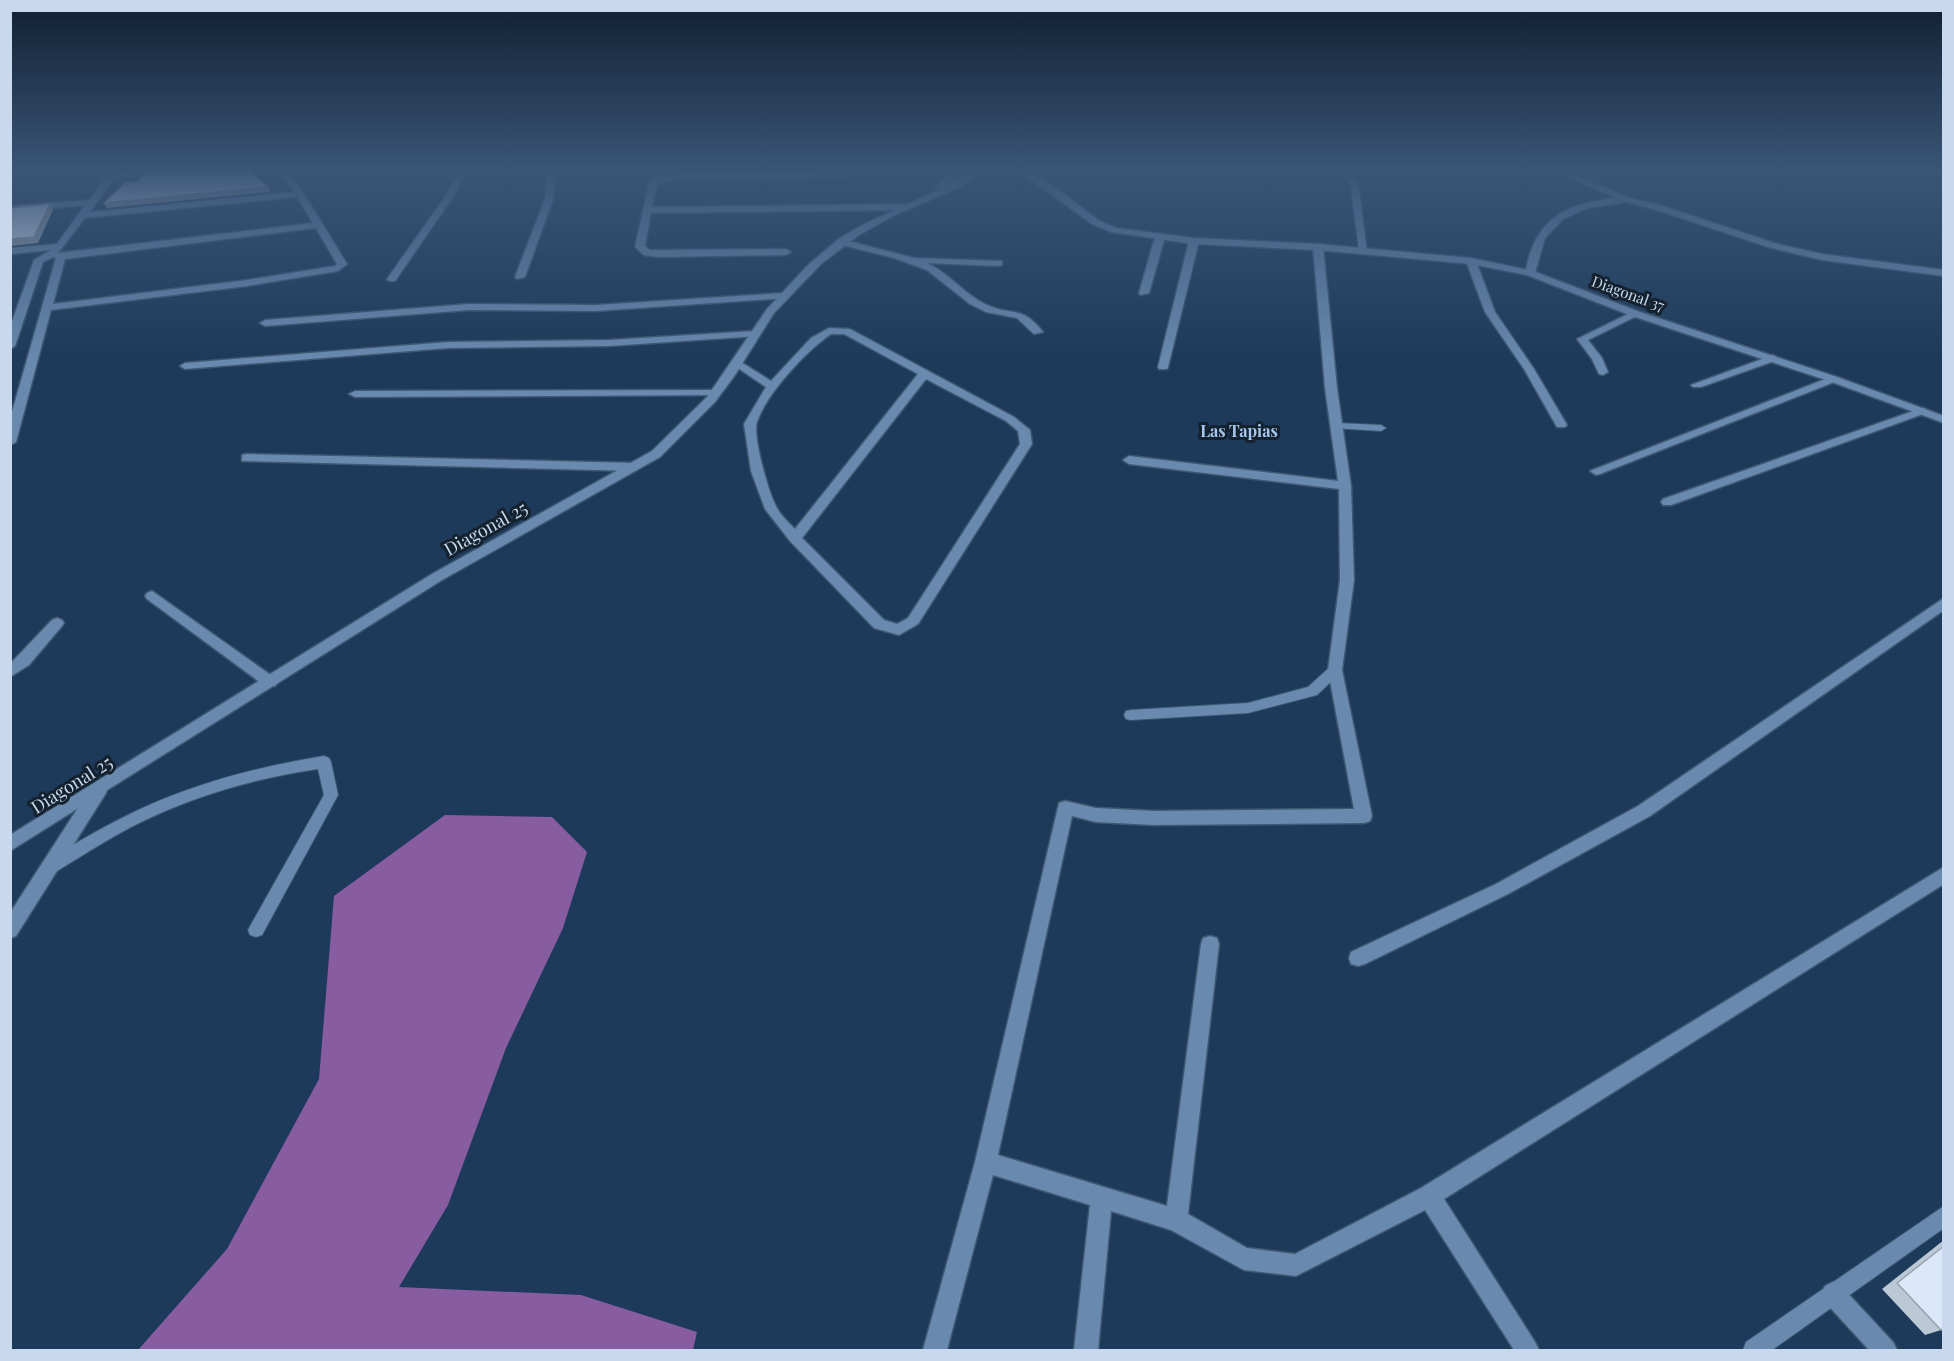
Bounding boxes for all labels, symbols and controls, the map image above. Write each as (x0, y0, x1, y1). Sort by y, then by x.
street label: Diagonal 37 (1589, 271, 1667, 315)
district label: Las Tapias (1200, 420, 1278, 441)
street label: Diagonal 25 (440, 495, 532, 561)
street label: Diagonal 25 (26, 750, 117, 819)

